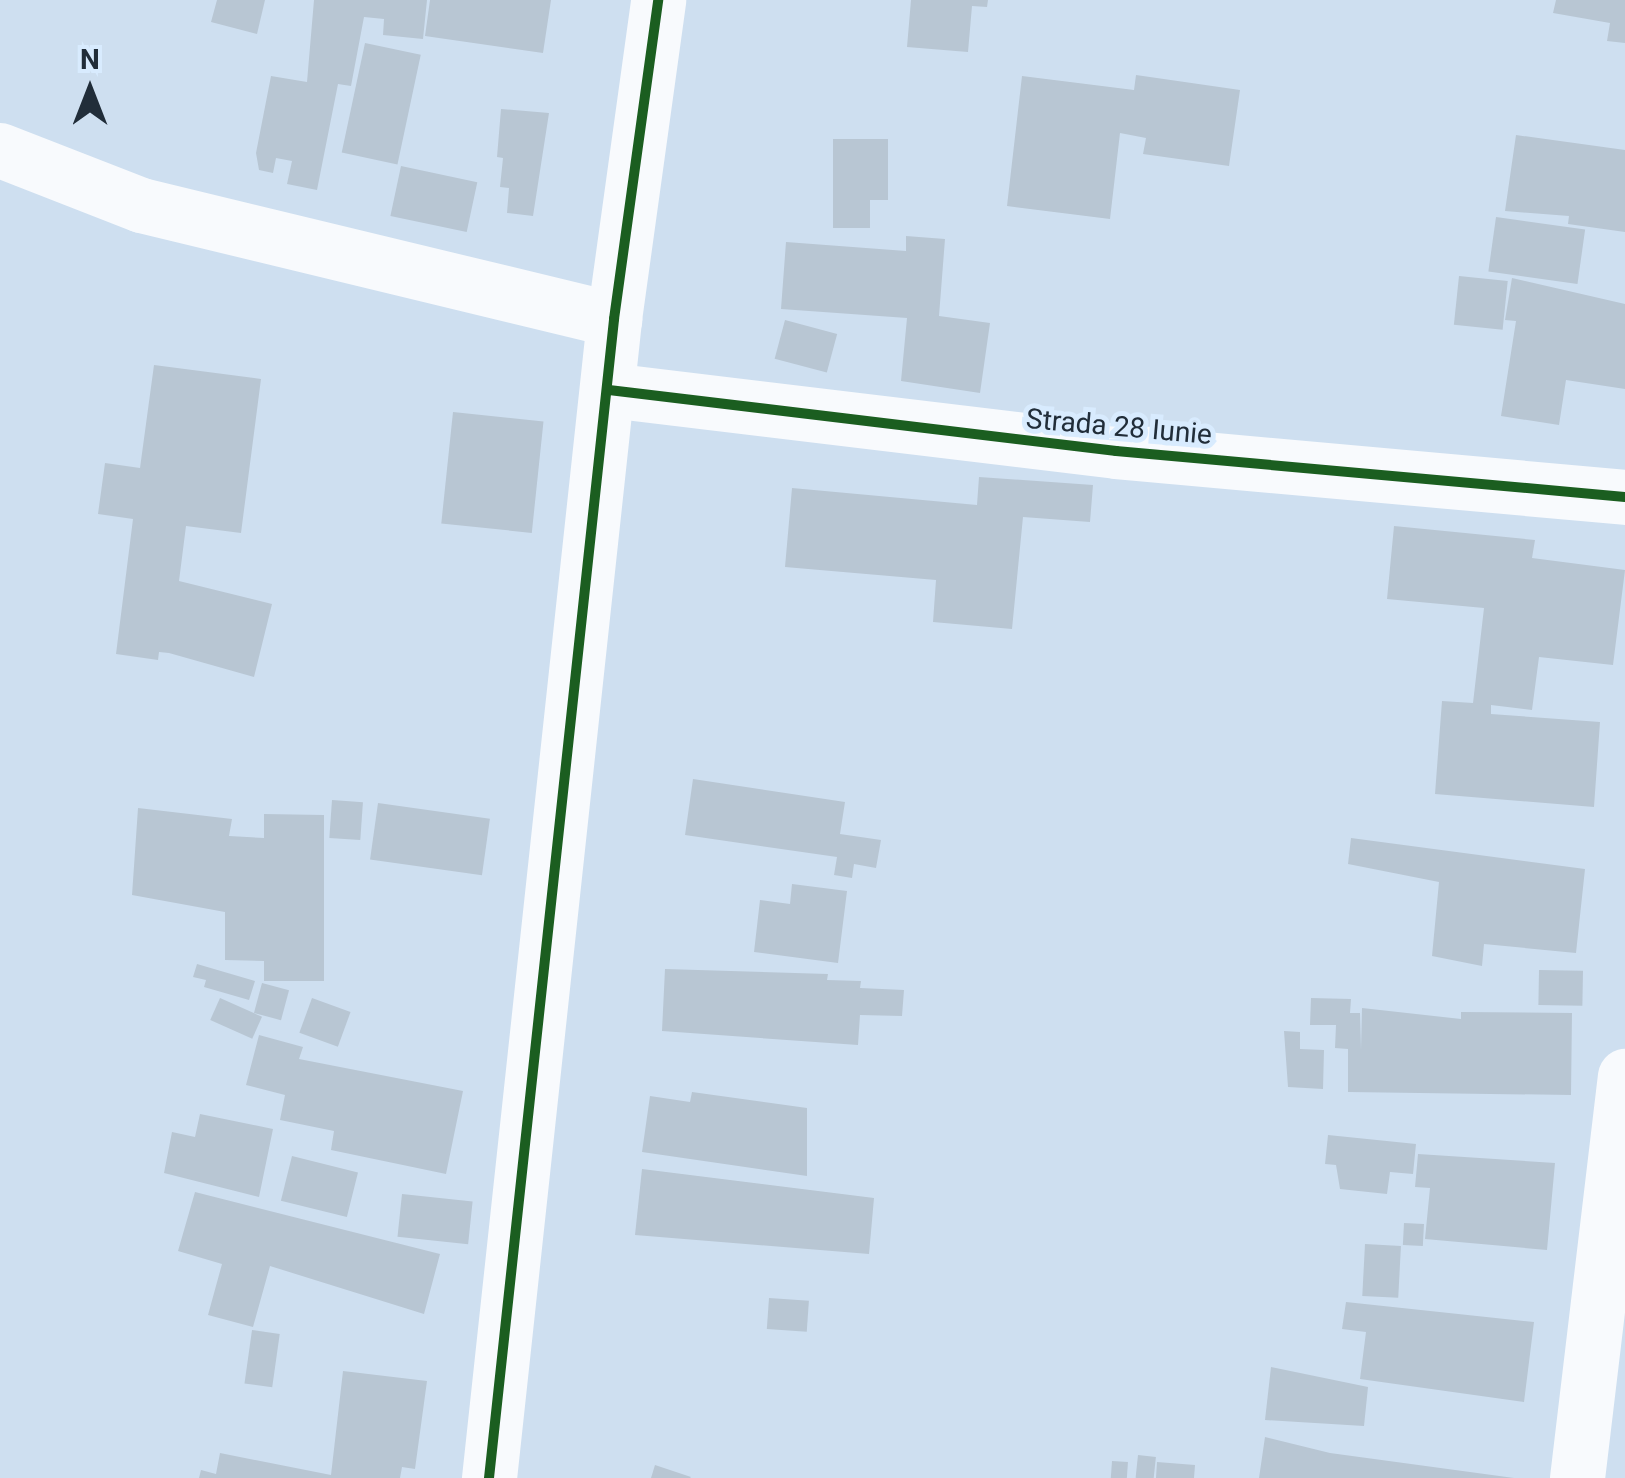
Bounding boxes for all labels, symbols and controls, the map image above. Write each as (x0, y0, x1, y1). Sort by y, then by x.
north arrow (40, 40, 140, 140)
text: N (80, 43, 100, 76)
street label: Strada 28 Iunie (1025, 402, 1213, 452)

